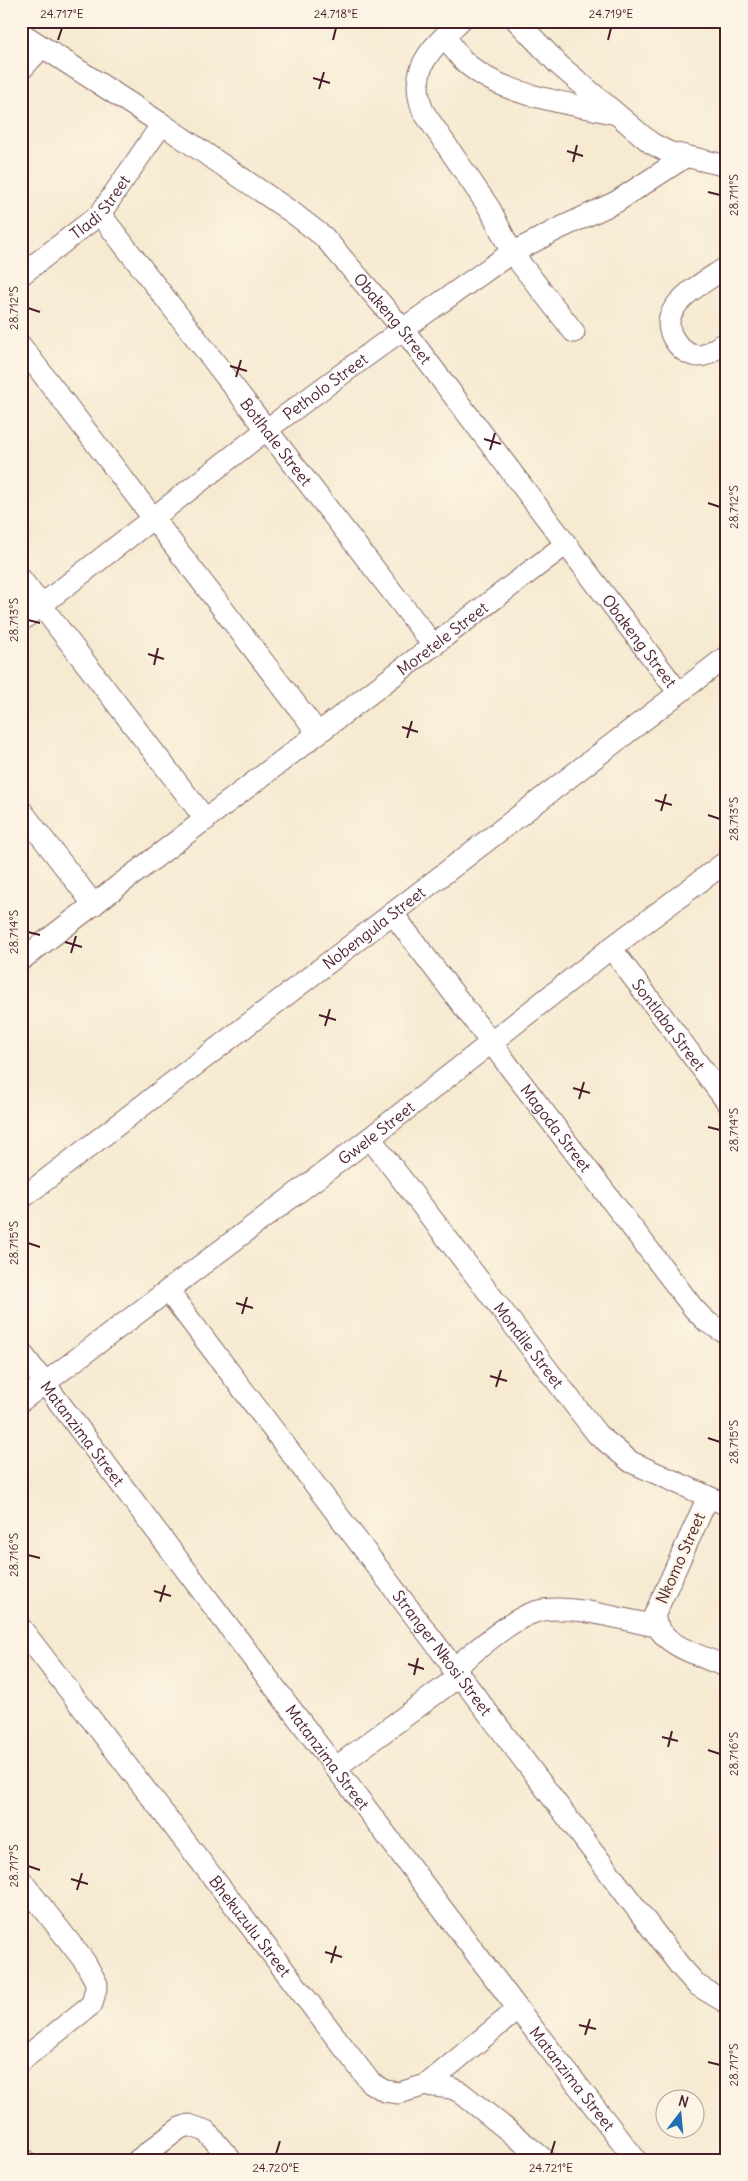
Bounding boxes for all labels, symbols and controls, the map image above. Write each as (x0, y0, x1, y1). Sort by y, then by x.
text: 24.717°E (40, 6, 84, 21)
text: 24.718°E (314, 6, 358, 21)
text: 24.719°E (589, 6, 633, 21)
street label: Tladi Street (66, 170, 134, 243)
text: 28.711°S (726, 174, 741, 216)
street label: Obakeng Street (349, 269, 436, 368)
text: 28.712°S (6, 286, 21, 330)
street label: Petholo Street (279, 348, 372, 424)
street label: Botlhale Street (236, 394, 317, 490)
text: 28.712°S (726, 485, 741, 529)
street label: Obakeng Street (598, 590, 682, 692)
street label: Moretele Street (393, 597, 492, 679)
text: 28.713°S (6, 598, 21, 642)
text: 28.713°S (726, 797, 741, 841)
street label: Nobengula Street (318, 882, 430, 974)
text: 28.714°S (6, 910, 21, 954)
street label: Sontlaba Street (628, 975, 710, 1075)
street label: Magoda Street (516, 1080, 596, 1176)
street label: Gwele Street (334, 1096, 419, 1169)
text: 28.714°S (726, 1108, 741, 1152)
text: 28.715°S (6, 1221, 21, 1265)
street label: Mondile Street (490, 1298, 568, 1393)
street label: Matanzima Street (36, 1377, 129, 1490)
text: 28.715°S (726, 1420, 741, 1464)
street label: Nkomo Street (651, 1509, 709, 1607)
text: 28.716°S (6, 1533, 21, 1577)
street label: Stranger Nkosi Street (388, 1586, 497, 1720)
street label: Matanzima Street (281, 1701, 374, 1814)
text: 28.716°S (726, 1732, 741, 1776)
text: 28.717°S (6, 1844, 21, 1888)
street label: Bhekuzulu Street (205, 1871, 296, 1981)
street label: Matanzima Street (525, 2022, 620, 2135)
text: 28.717°S (726, 2043, 741, 2087)
north arrow (656, 2088, 706, 2138)
text: N (676, 2092, 691, 2111)
text: 24.720°E (252, 2160, 300, 2175)
text: 24.721°E (529, 2160, 573, 2175)

